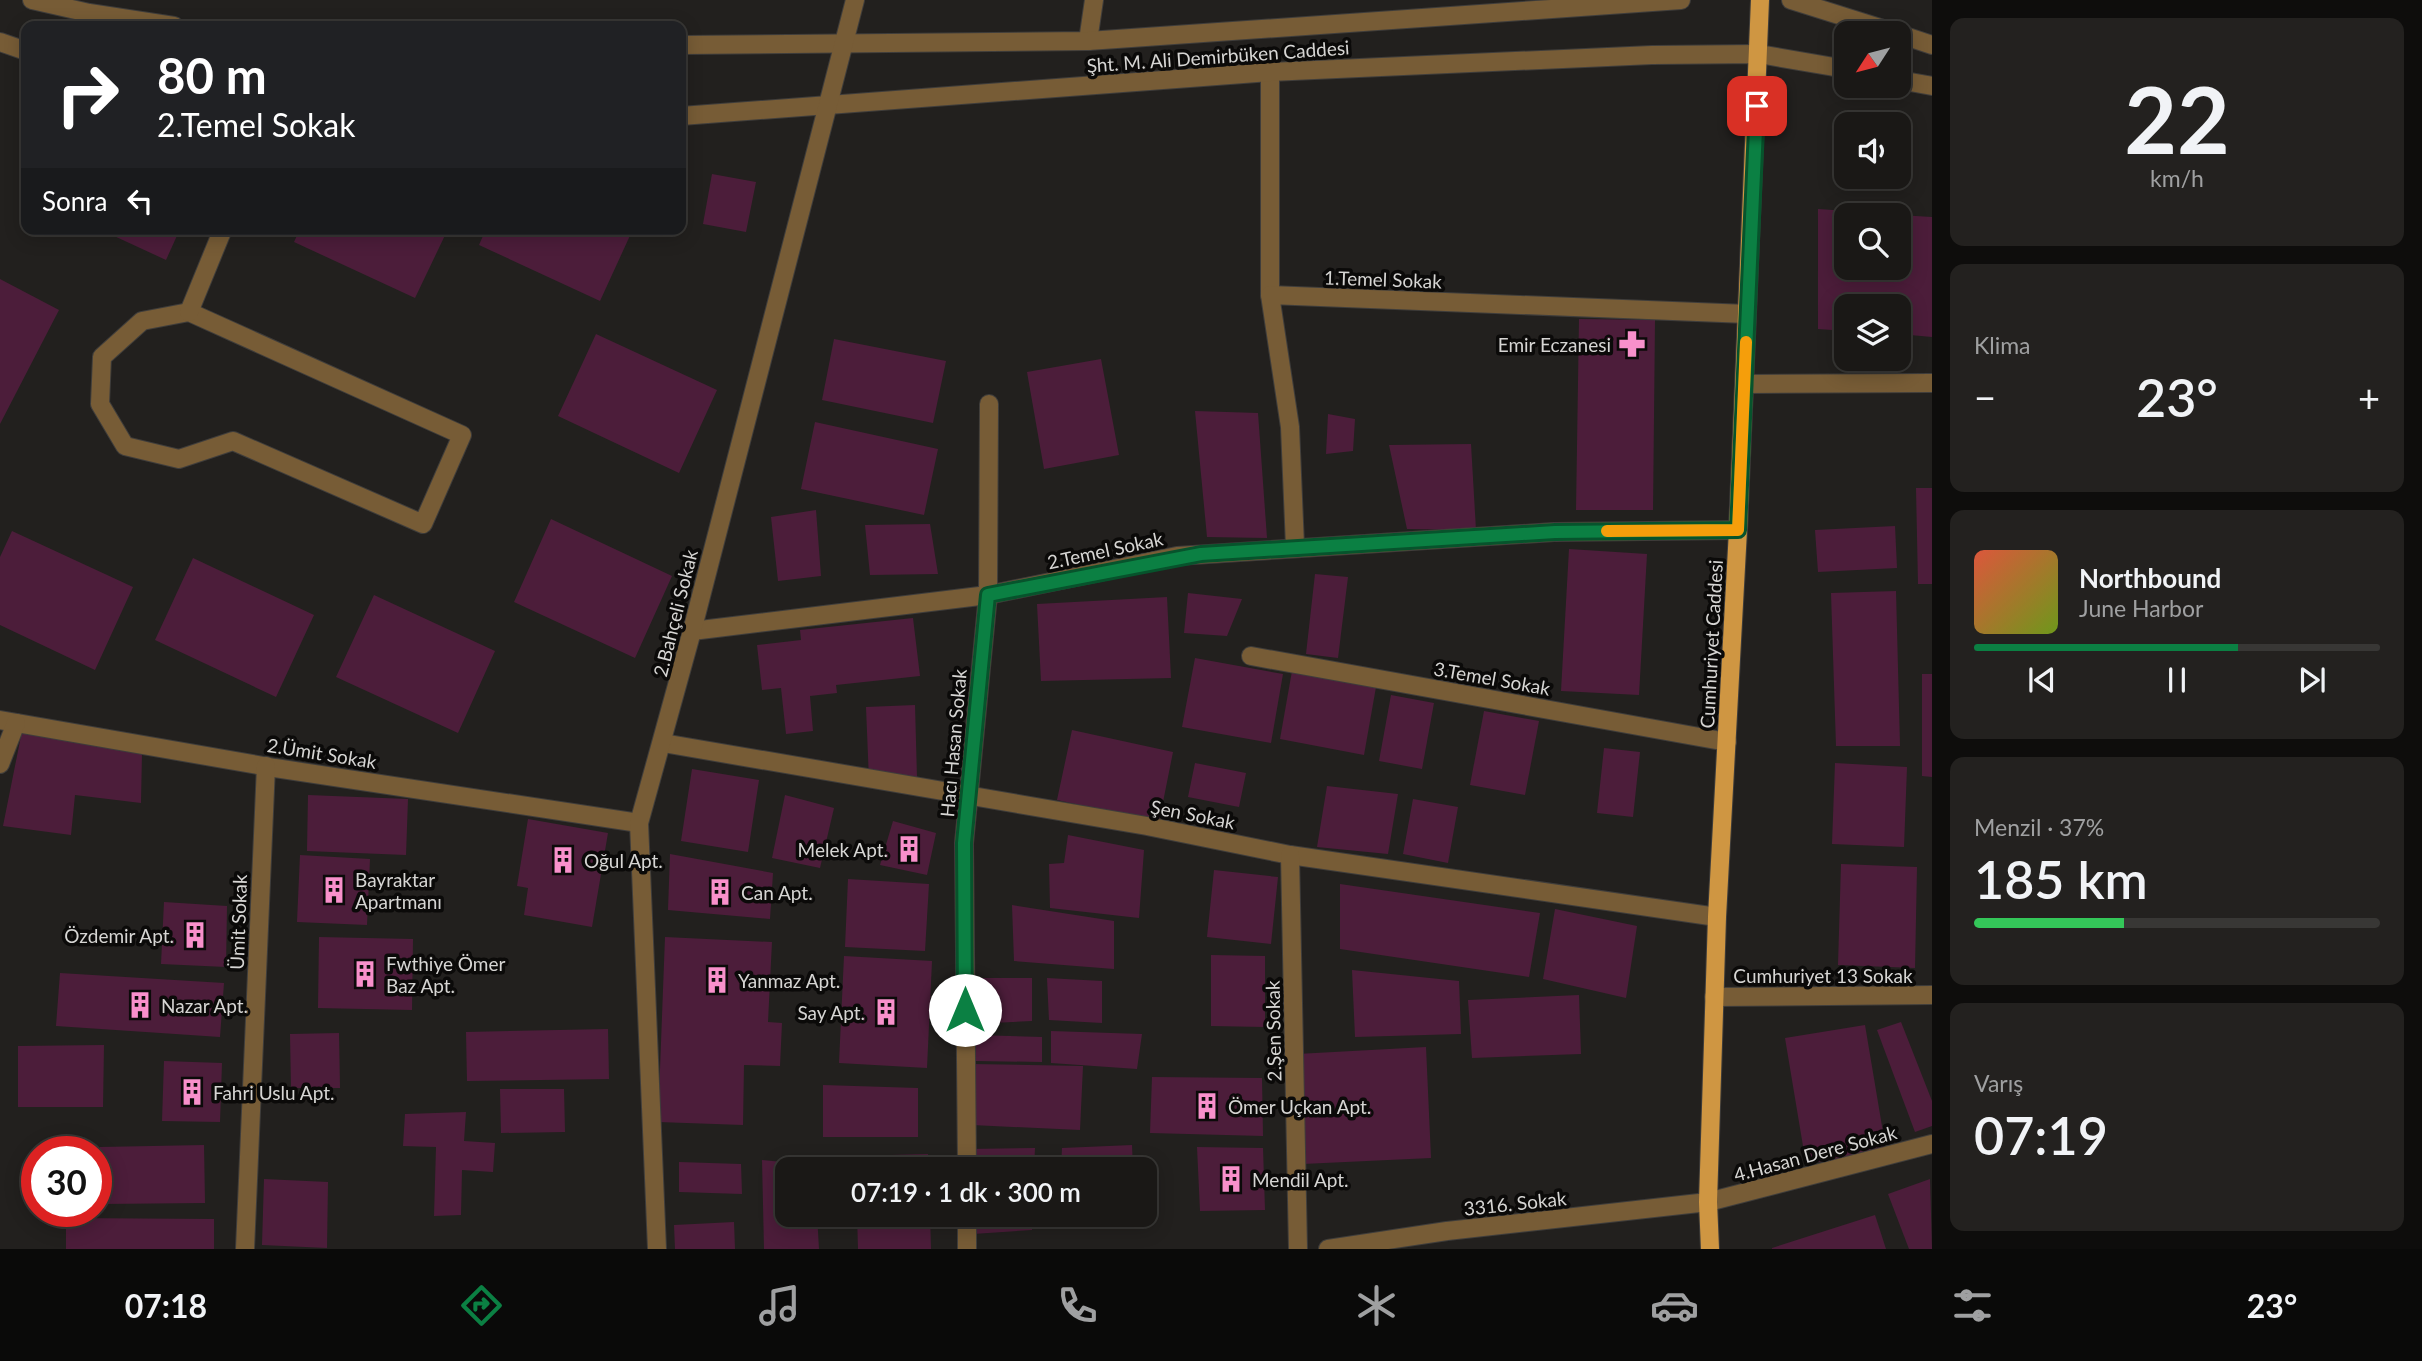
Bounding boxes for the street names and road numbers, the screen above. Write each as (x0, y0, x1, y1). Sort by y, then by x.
street label: Şht. M. Ali Demirbüken Caddesi (1086, 35, 1350, 77)
street label: 1.Temel Sokak (1324, 265, 1443, 293)
street label: 2.Temel Sokak (1045, 526, 1165, 574)
street label: 2.Bahçeli Sokak (648, 547, 702, 679)
street label: Cumhuriyet Caddesi (1695, 559, 1727, 729)
street label: 3.Temel Sokak (1432, 656, 1552, 700)
street label: Hacı Hasan Sokak (935, 668, 971, 818)
street label: 2.Ümit Sokak (266, 733, 379, 773)
street label: Şen Sokak (1149, 795, 1238, 834)
street label: Ümit Sokak (225, 874, 251, 970)
street label: Cumhuriyet 13 Sokak (1733, 964, 1913, 987)
street label: 2.Şen Sokak (1261, 980, 1285, 1082)
street label: 4.Hasan Dere Sokak (1731, 1120, 1899, 1186)
street label: 3316. Sokak (1462, 1186, 1568, 1220)

